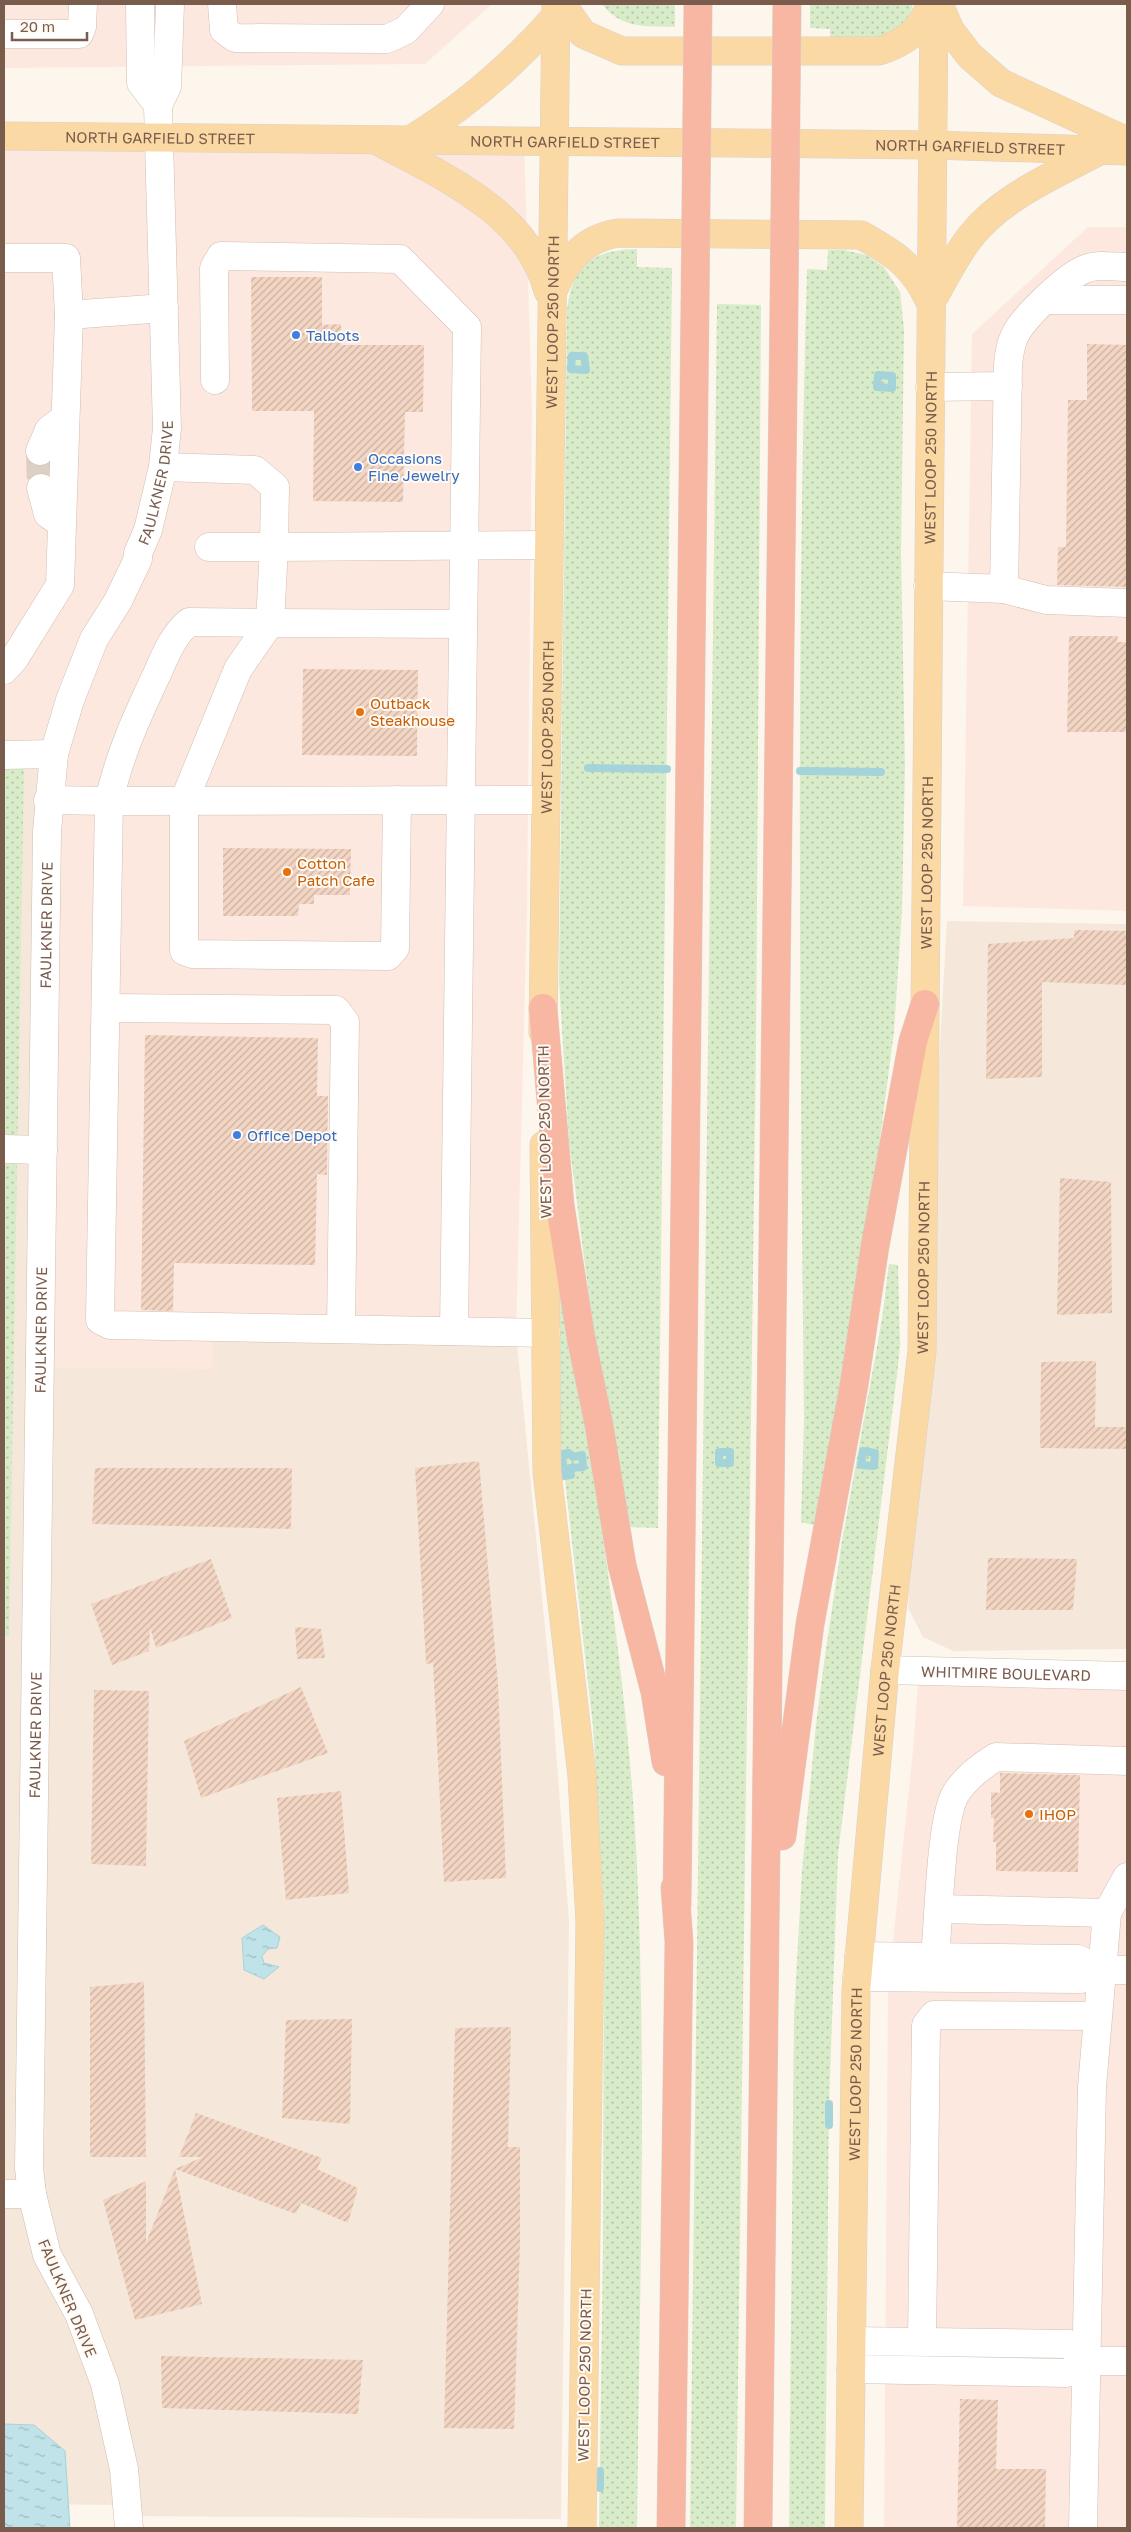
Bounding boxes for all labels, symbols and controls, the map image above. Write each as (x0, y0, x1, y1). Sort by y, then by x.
scale bar (12, 10, 88, 42)
text: 20 m (20, 17, 55, 35)
street label: NORTH GARFIELD STREET (65, 128, 255, 147)
street label: NORTH GARFIELD STREET (470, 132, 660, 151)
street label: NORTH GARFIELD STREET (875, 135, 1065, 158)
street label: WEST LOOP 250 NORTH (542, 235, 562, 409)
place label: Talbots (306, 326, 359, 344)
marker: Talbots (290, 329, 302, 341)
street label: WEST LOOP 250 NORTH (920, 371, 940, 544)
street label: FAULKNER DRIVE (134, 420, 176, 548)
place label: Occasions Fine Jewelry (368, 449, 460, 484)
marker: Occasions Fine Jewelry (352, 461, 364, 473)
street label: WEST LOOP 250 NORTH (537, 640, 557, 814)
place label: Outback Steakhouse (370, 694, 455, 729)
marker: Outback Steakhouse (354, 706, 366, 718)
street label: WEST LOOP 250 NORTH (917, 776, 936, 949)
place label: Cotton Patch Cafe (297, 854, 375, 889)
street label: FAULKNER DRIVE (36, 862, 56, 989)
marker: Cotton Patch Cafe (281, 866, 293, 878)
street label: WEST LOOP 250 NORTH (533, 1045, 555, 1219)
place label: Office Depot (247, 1126, 337, 1144)
marker: Office Depot (231, 1129, 243, 1141)
street label: WEST LOOP 250 NORTH (913, 1181, 933, 1354)
street label: FAULKNER DRIVE (30, 1267, 50, 1394)
street label: WEST LOOP 250 NORTH (868, 1583, 904, 1758)
street label: WHITMIRE BOULEVARD (921, 1662, 1091, 1684)
street label: FAULKNER DRIVE (25, 1672, 45, 1799)
place label: IHOP (1039, 1805, 1076, 1823)
marker: IHOP (1023, 1808, 1035, 1820)
street label: WEST LOOP 250 NORTH (845, 1987, 865, 2161)
street label: FAULKNER DRIVE (35, 2236, 101, 2360)
street label: WEST LOOP 250 NORTH (573, 2288, 595, 2462)

